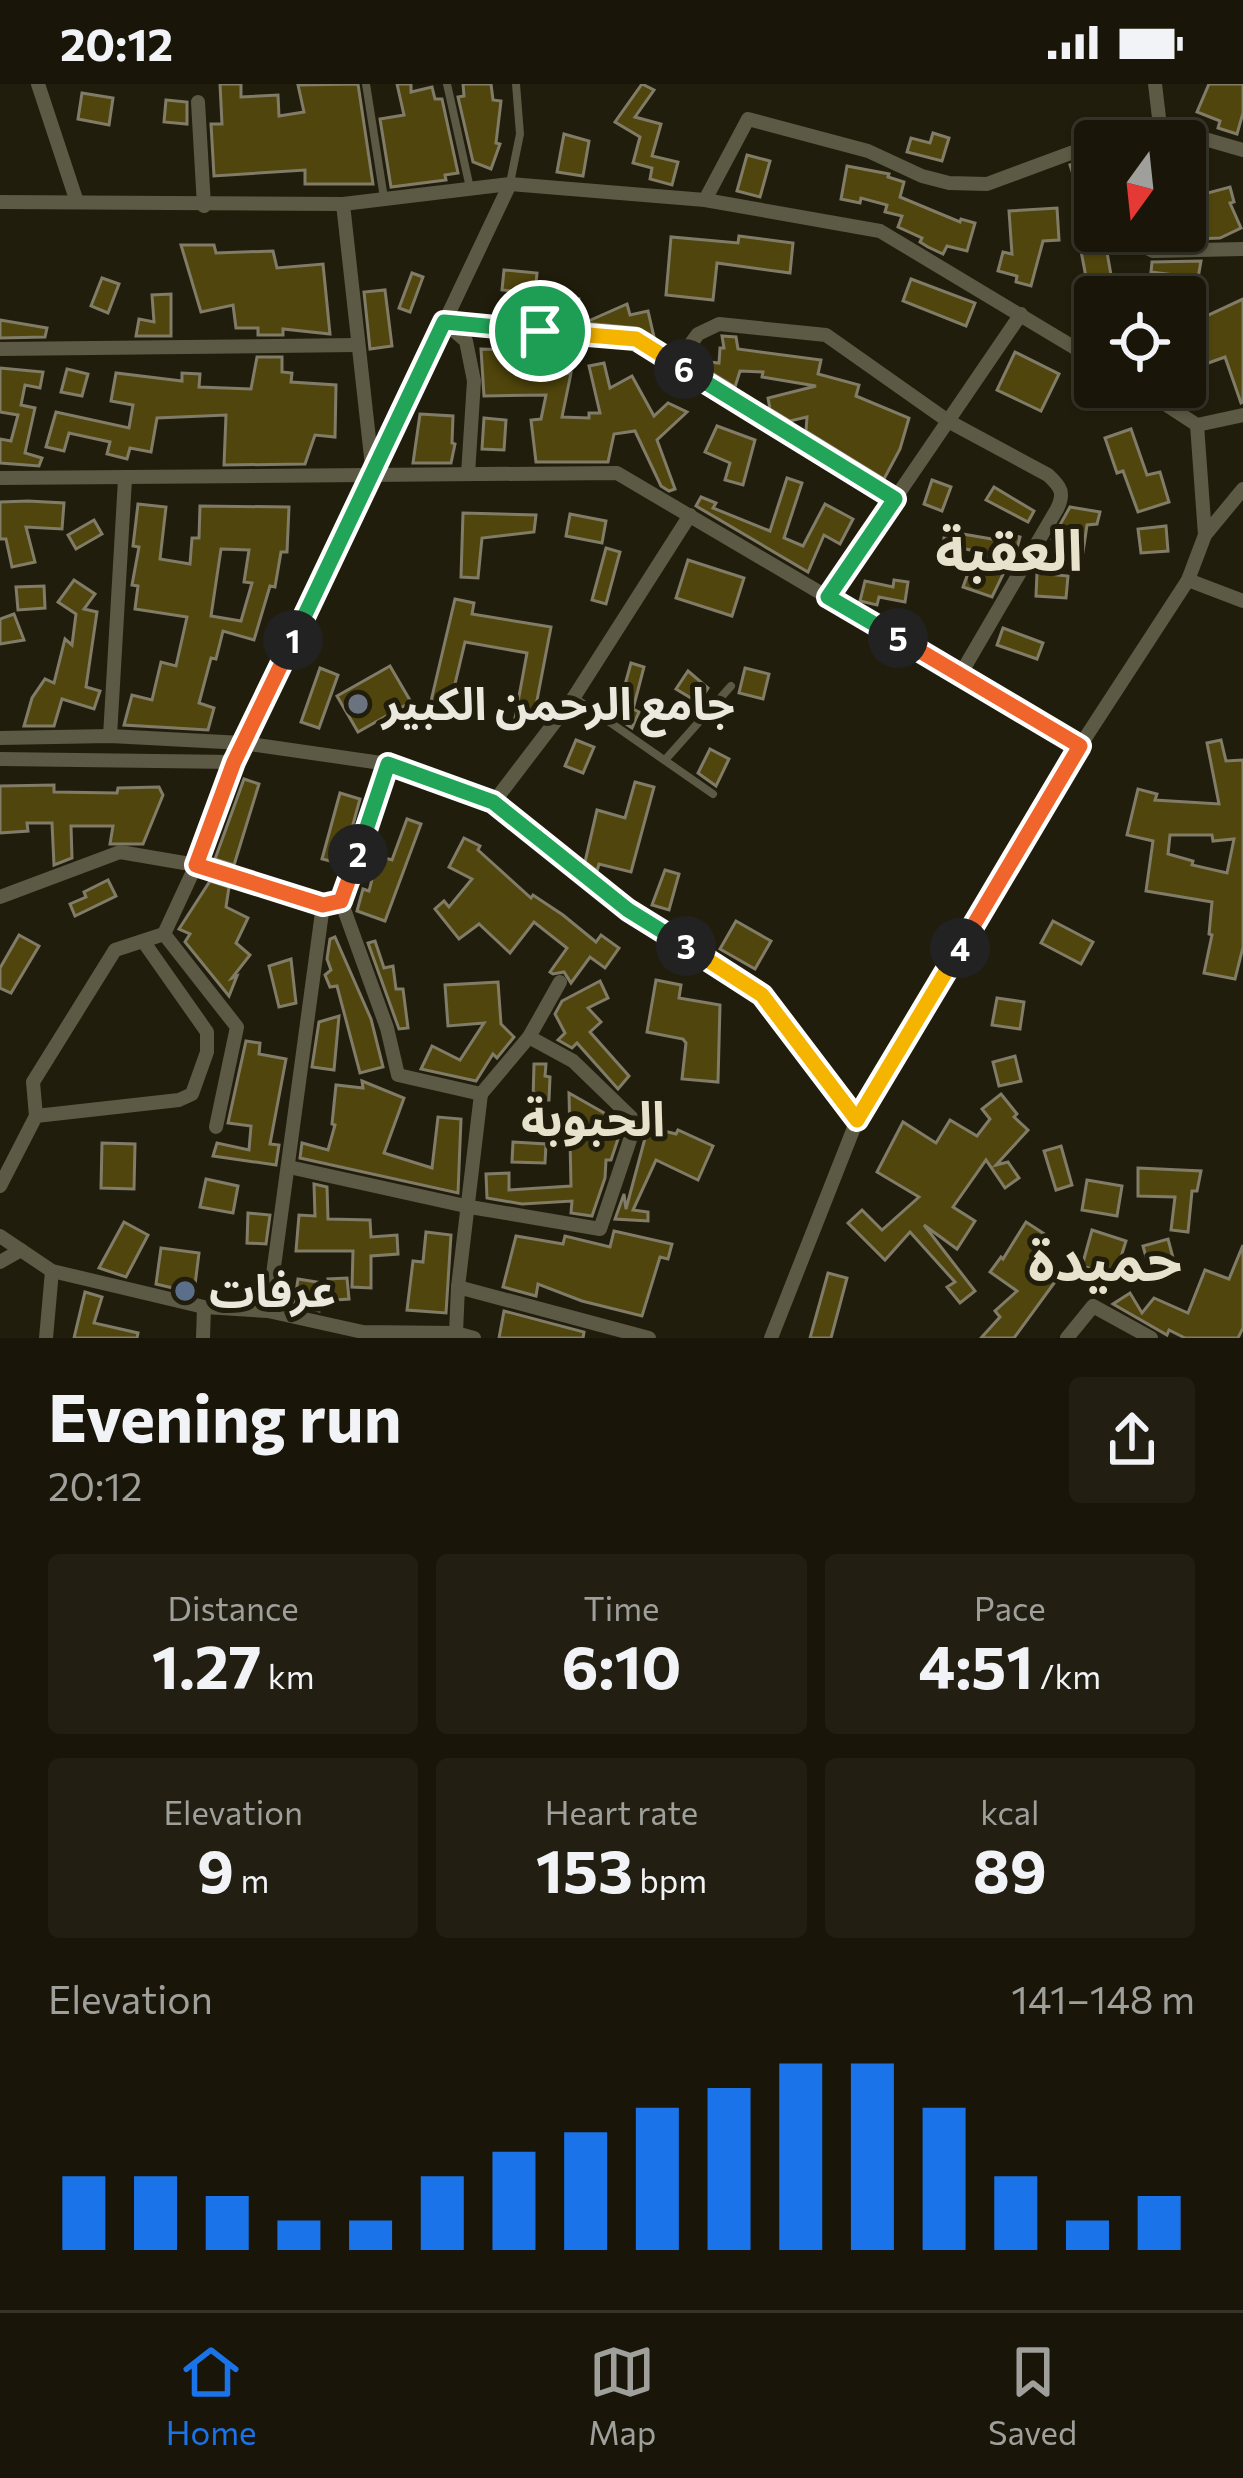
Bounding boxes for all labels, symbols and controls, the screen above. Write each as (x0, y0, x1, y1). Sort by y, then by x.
text: 20:12 (60, 15, 173, 70)
north arrow (1074, 120, 1206, 252)
map controls (1074, 120, 1206, 408)
button: locate (1074, 276, 1206, 408)
pin (489, 280, 591, 382)
icon: arrive (507, 298, 573, 364)
pin: 6 (654, 339, 714, 399)
text: 6 (674, 348, 694, 389)
district label: العقبة (935, 513, 1083, 584)
pin: 5 (868, 608, 928, 668)
pin: 1 (263, 610, 323, 670)
text: 5 (888, 617, 908, 658)
text: 1 (286, 619, 300, 660)
place label: جامع الرحمن الكبير (380, 674, 735, 738)
marker: جامع الرحمن الكبير (345, 691, 371, 717)
pin: 2 (328, 824, 388, 884)
text: 2 (349, 833, 367, 874)
pin: 3 (656, 916, 716, 976)
pin: 4 (930, 918, 990, 978)
text: 3 (676, 925, 696, 966)
text: 4 (950, 927, 970, 968)
district label: الحبوبة (521, 1087, 665, 1147)
district label: حميدة (1028, 1223, 1182, 1294)
place label: عرفات (209, 1261, 336, 1318)
marker: عرفات (172, 1278, 198, 1304)
text: Evening run (48, 1375, 402, 1456)
button: share (1069, 1377, 1195, 1503)
text: 20:12 (48, 1461, 142, 1509)
text: Distance (168, 1587, 299, 1628)
text: Time (584, 1587, 659, 1628)
text: Pace (974, 1587, 1046, 1628)
text: 1.27 (152, 1628, 262, 1701)
text: 6:10 (562, 1628, 681, 1701)
text: 4:51 (919, 1628, 1033, 1701)
text: km (262, 1655, 315, 1696)
text: /km (1033, 1655, 1101, 1696)
text: Elevation (163, 1791, 303, 1832)
text: Heart rate (545, 1791, 698, 1832)
text: kcal (980, 1791, 1039, 1832)
text: 9 (197, 1832, 234, 1905)
text: 153 (536, 1832, 633, 1905)
text: 89 (973, 1832, 1047, 1905)
text: m (234, 1859, 269, 1900)
text: bpm (633, 1859, 707, 1900)
text: Elevation (48, 1974, 213, 2022)
text: 141–148 m (1011, 1974, 1195, 2022)
tab: Home (166, 2339, 257, 2452)
tab: Map (588, 2339, 656, 2452)
tab: Saved (988, 2339, 1077, 2452)

